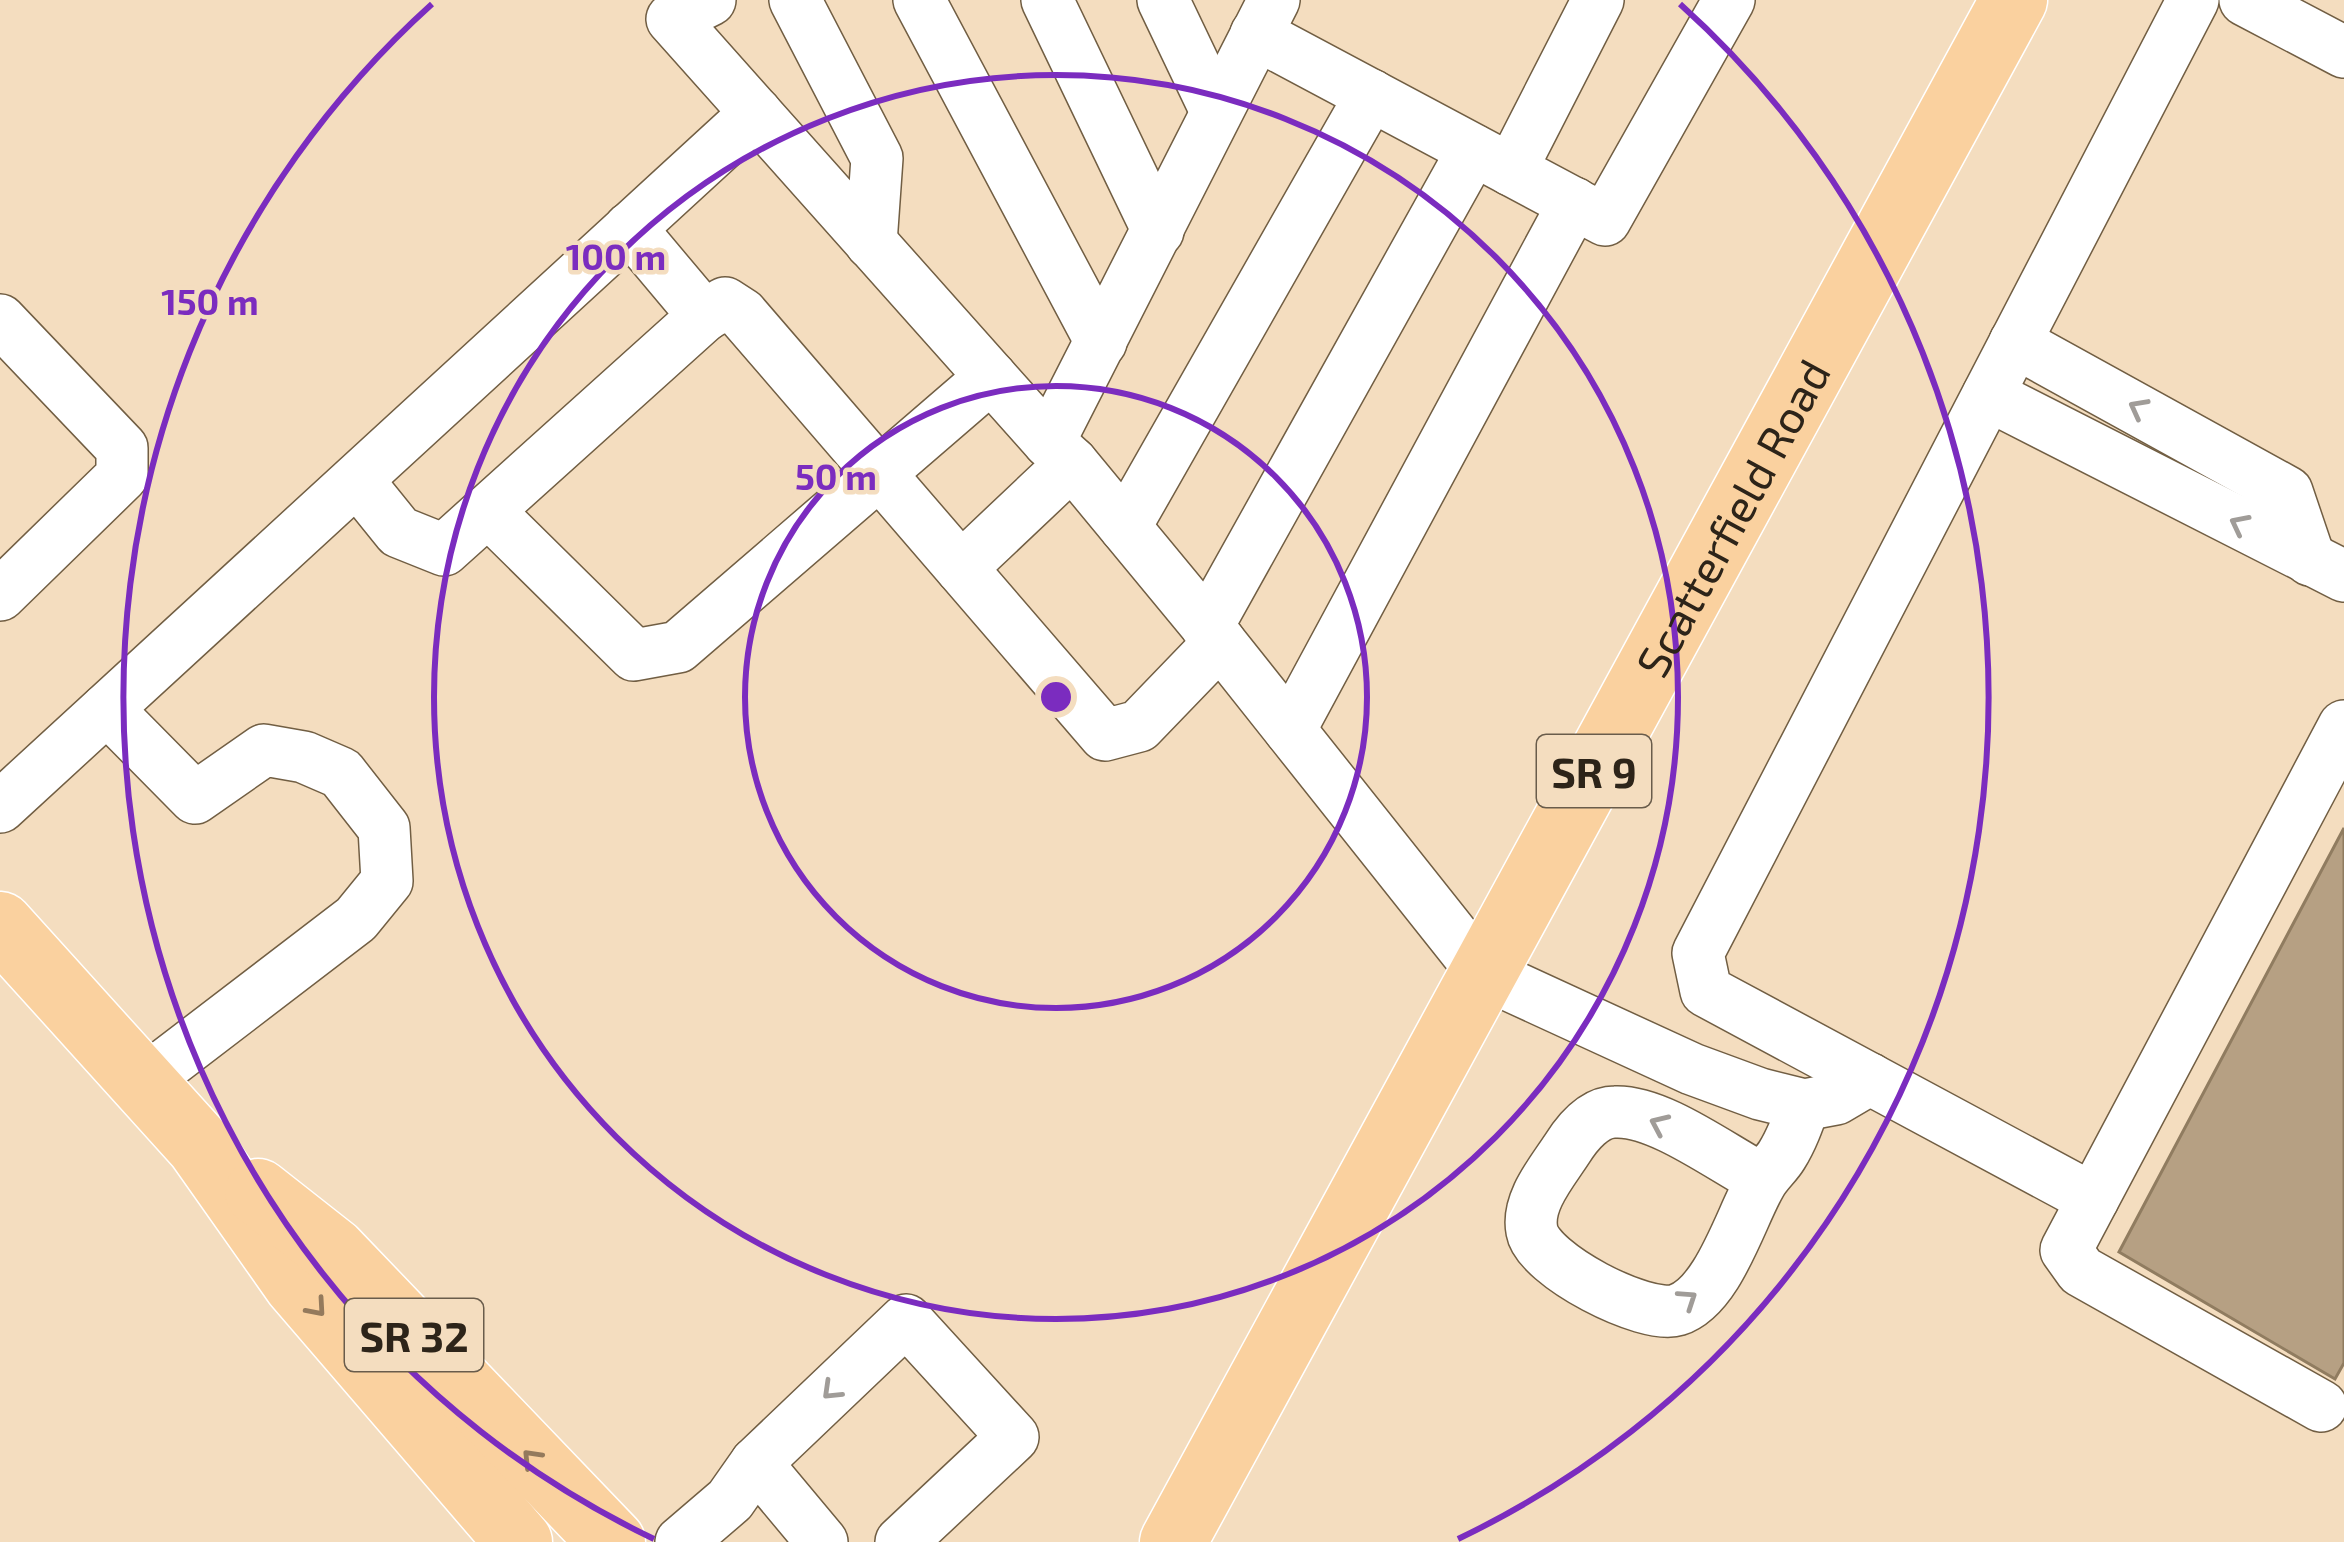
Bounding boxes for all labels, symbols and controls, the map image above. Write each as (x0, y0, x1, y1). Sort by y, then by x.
text: 100 m (566, 234, 666, 277)
text: 150 m (161, 279, 259, 322)
street label: Scatterfield Road (1624, 350, 1840, 685)
one-way arrow (2128, 400, 2150, 423)
text: 50 m (795, 454, 877, 497)
one-way arrow (2231, 515, 2252, 538)
centre of rings (1035, 676, 1077, 718)
road number: SR 9 (1537, 735, 1651, 807)
one-way arrow (1650, 1115, 1672, 1139)
one-way arrow (1674, 1292, 1696, 1314)
one-way arrow (303, 1294, 325, 1316)
road number: SR 32 (345, 1299, 483, 1371)
one-way arrow (824, 1377, 845, 1399)
one-way arrow (524, 1450, 546, 1471)

